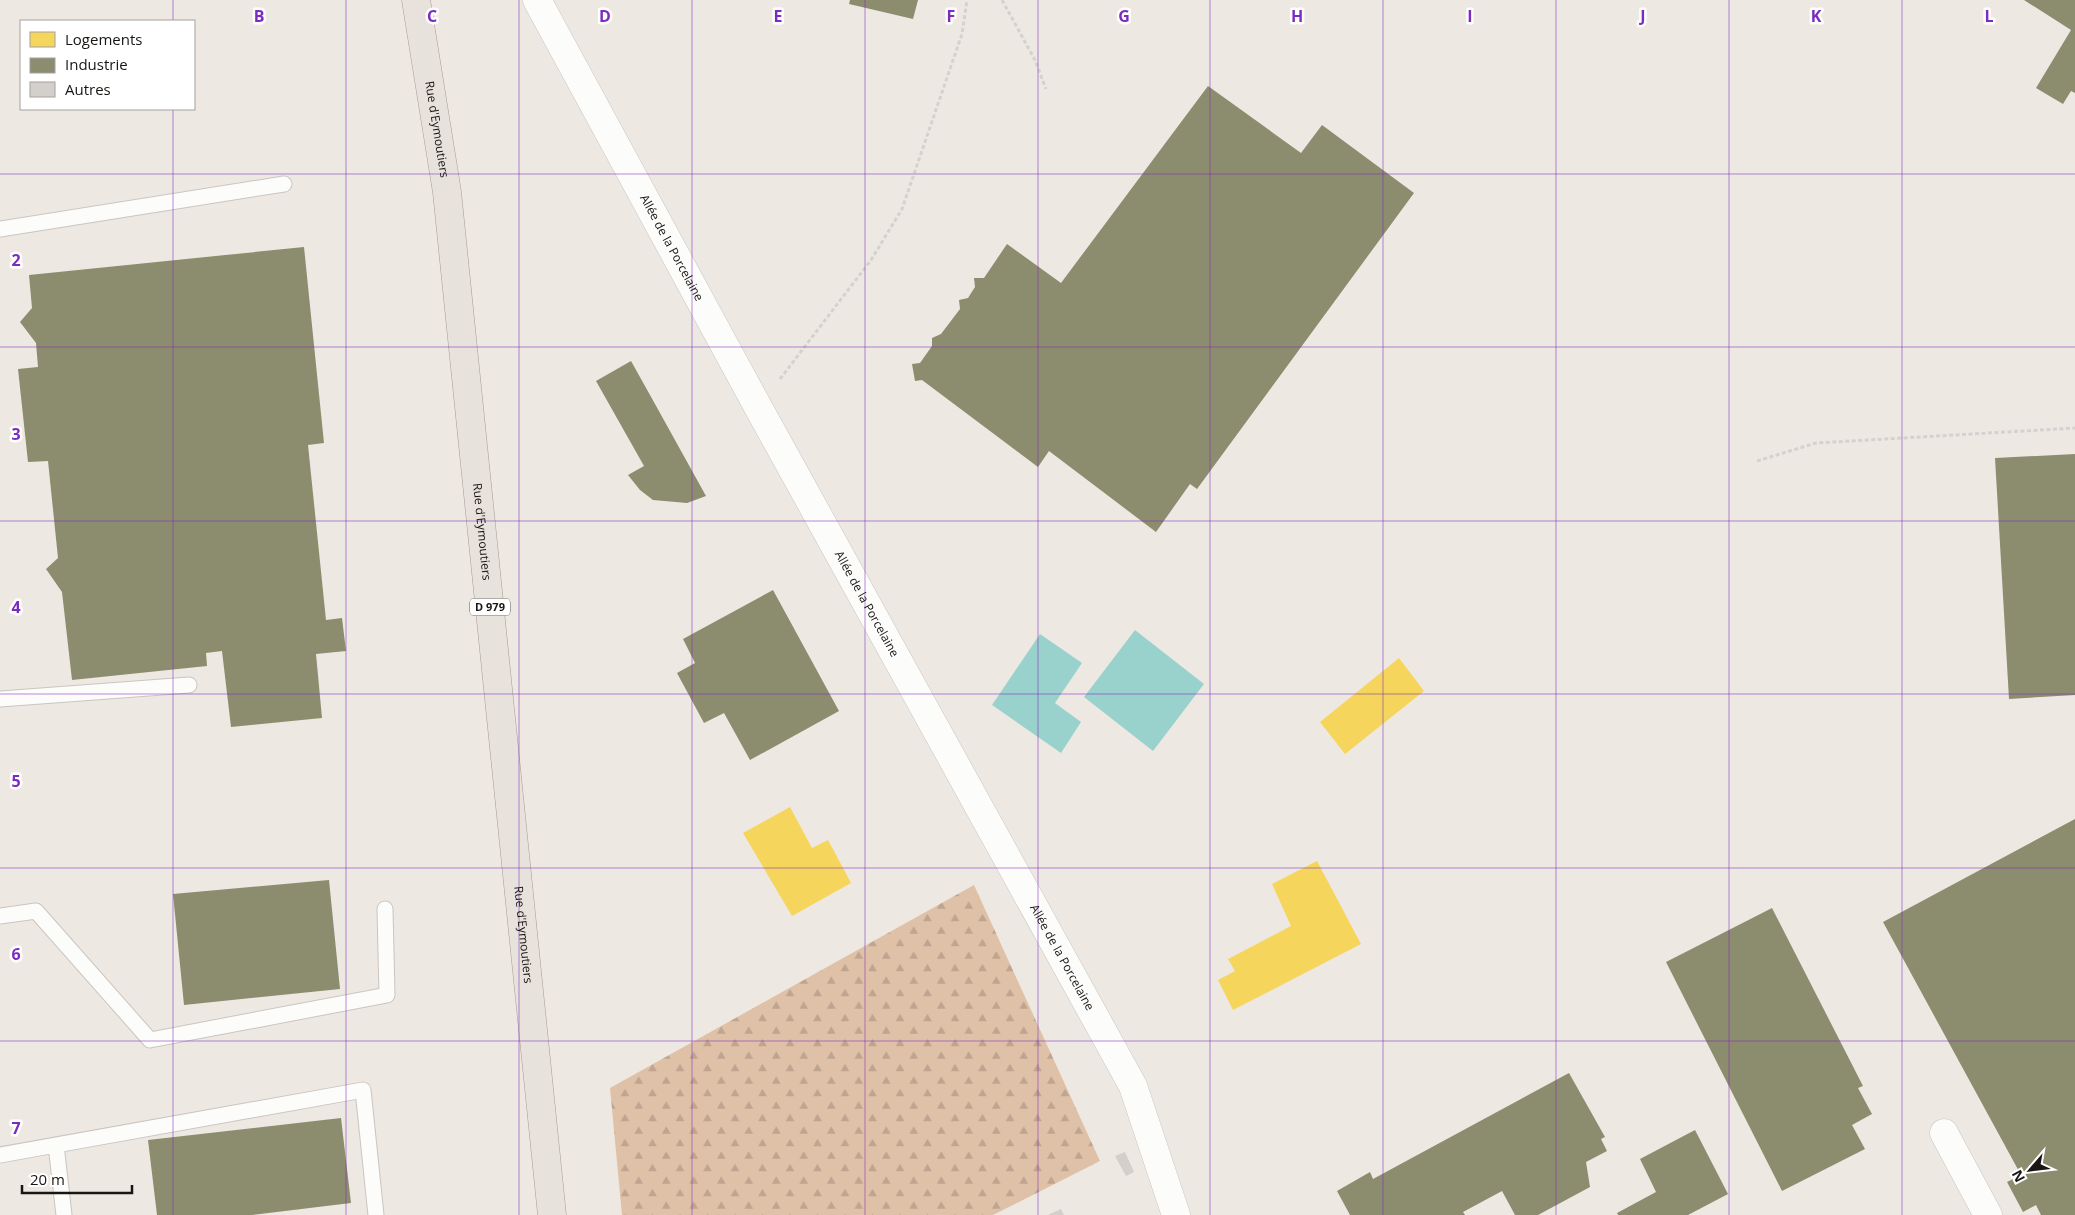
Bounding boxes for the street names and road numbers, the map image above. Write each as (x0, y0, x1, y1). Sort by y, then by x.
street label: Rue d'Eymoutiers (421, 80, 454, 179)
street label: Allée de la Porcelaine (636, 191, 708, 304)
street label: Rue d'Eymoutiers (469, 482, 496, 581)
street label: Allée de la Porcelaine (831, 547, 903, 660)
road number: D 979 (470, 598, 510, 616)
street label: Rue d'Eymoutiers (510, 885, 537, 984)
street label: Allée de la Porcelaine (1026, 901, 1099, 1014)

